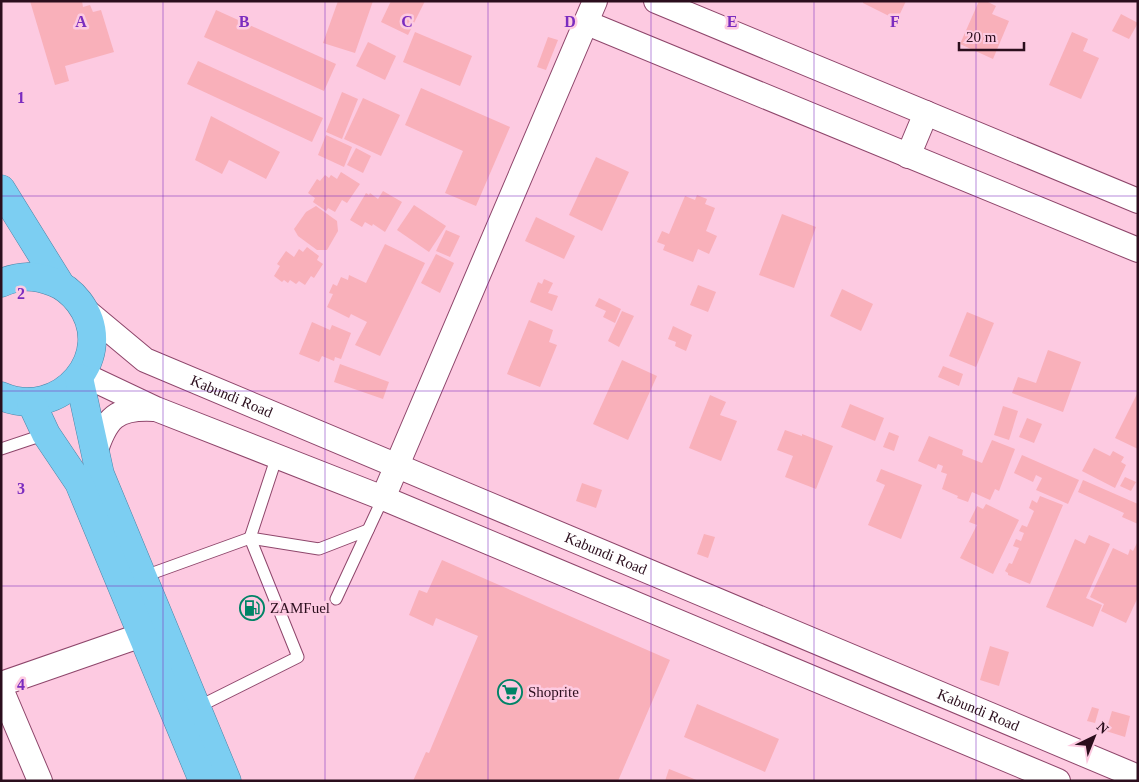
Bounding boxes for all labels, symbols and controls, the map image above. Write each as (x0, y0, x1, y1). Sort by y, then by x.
text: A (75, 13, 87, 30)
text: B (239, 13, 250, 30)
text: C (401, 13, 413, 30)
text: D (564, 13, 576, 30)
text: E (727, 13, 737, 30)
text: F (890, 13, 900, 30)
scale bar (959, 20, 1024, 52)
text: 20 m (966, 29, 997, 45)
text: 1 (17, 89, 25, 106)
text: 2 (17, 285, 25, 302)
street label: Kabundi Road (188, 372, 275, 421)
text: 3 (17, 480, 25, 497)
street label: Kabundi Road (563, 529, 650, 578)
fuel station icon: ZAMFuel (239, 595, 265, 621)
place label: ZAMFuel (270, 600, 330, 616)
text: 4 (17, 676, 25, 693)
supermarket icon: Shoprite (497, 679, 523, 705)
place label: Shoprite (528, 684, 579, 700)
street label: Kabundi Road (935, 686, 1022, 734)
north arrow (1069, 712, 1119, 762)
text: N (1094, 719, 1111, 737)

